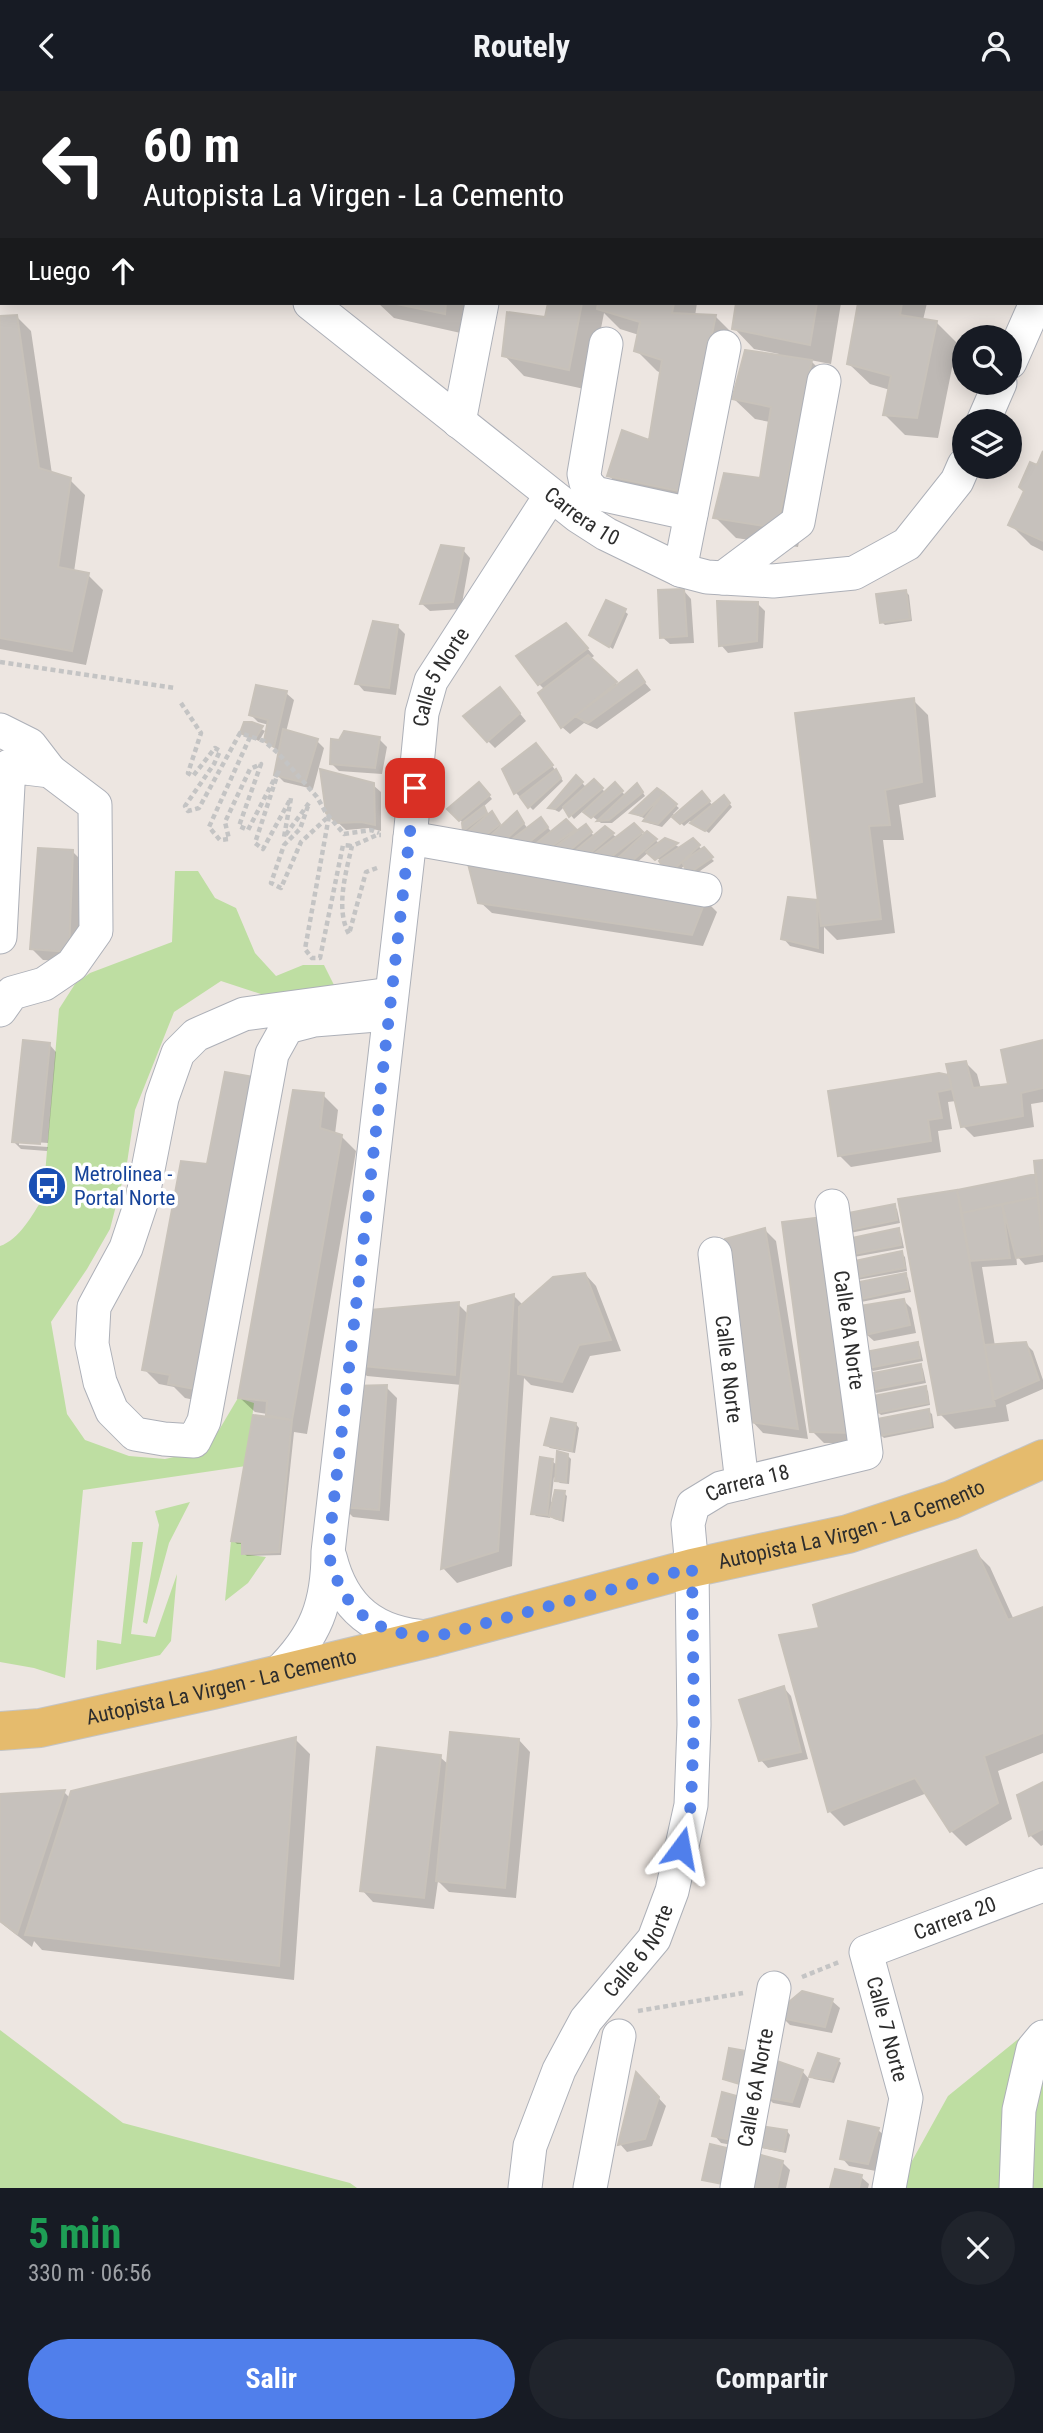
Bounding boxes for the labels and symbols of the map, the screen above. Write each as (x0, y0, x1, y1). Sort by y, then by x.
street label: Carrera 10 (540, 482, 623, 551)
street label: Calle 5 Norte (409, 623, 474, 728)
pin (385, 758, 445, 818)
place label: Metrolinea - Portal Norte (74, 1162, 176, 1210)
bus stop icon: Metrolinea - Portal Norte (26, 1165, 68, 1207)
street label: Calle 8A Norte (829, 1269, 869, 1391)
street label: Calle 8 Norte (710, 1314, 747, 1424)
street label: Carrera 18 (701, 1460, 792, 1507)
street label: Autopista La Virgen - La Cemento (716, 1475, 988, 1574)
street label: Autopista La Virgen - La Cemento (84, 1644, 359, 1730)
position arrow (644, 1811, 718, 1885)
street label: Carrera 20 (910, 1892, 999, 1945)
street label: Calle 6 Norte (598, 1901, 678, 2002)
street label: Calle 7 Norte (861, 1974, 913, 2084)
street label: Calle 6A Norte (733, 2026, 778, 2149)

